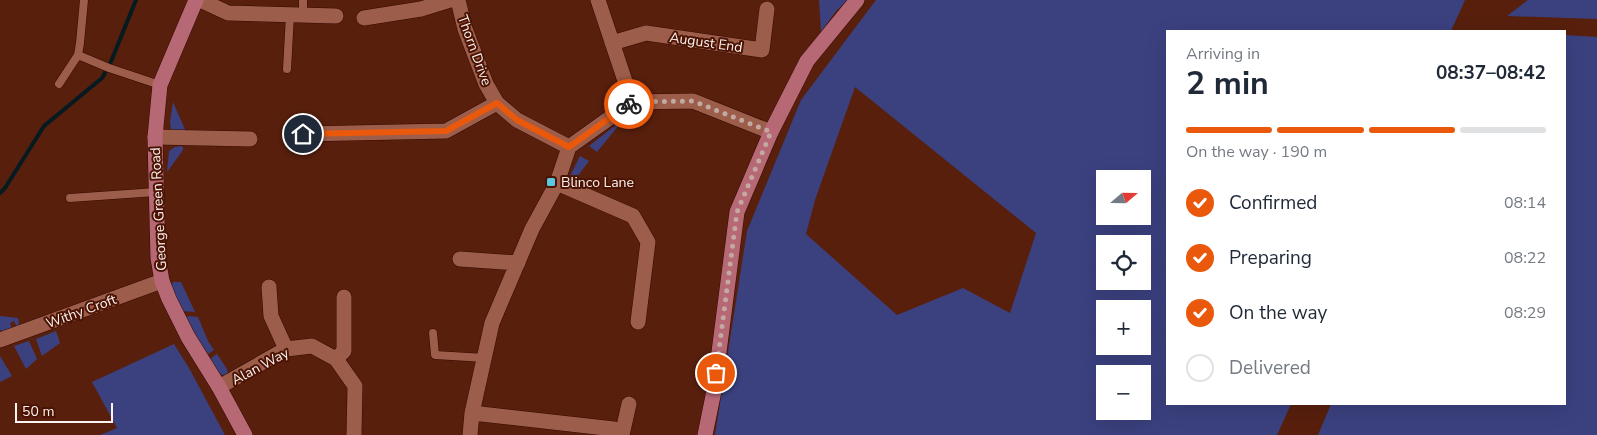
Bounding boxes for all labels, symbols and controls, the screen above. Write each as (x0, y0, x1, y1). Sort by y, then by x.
street label: Thorn Drive (453, 12, 496, 88)
street label: August End (668, 28, 744, 57)
text: Arriving in (1186, 43, 1260, 65)
text: 08:37–08:42 (1436, 60, 1546, 86)
text: 2 min (1186, 62, 1269, 105)
courier (604, 79, 654, 129)
icon: bike (615, 90, 643, 118)
pin (282, 113, 324, 155)
icon: home (289, 120, 317, 148)
text: On the way · 190 m (1186, 141, 1327, 163)
street label: George Green Road (146, 147, 171, 271)
north arrow (1096, 170, 1151, 225)
map controls (1096, 170, 1151, 420)
place label: Blinco Lane (561, 173, 634, 192)
marker: Blinco Lane (545, 176, 557, 188)
icon: check (1186, 189, 1214, 217)
text: Confirmed (1229, 190, 1317, 216)
text: 08:14 (1504, 192, 1546, 214)
button: locate (1096, 235, 1151, 290)
icon: check (1186, 244, 1214, 272)
text: Preparing (1229, 245, 1312, 271)
text: 08:22 (1504, 247, 1546, 269)
street label: Withy Croft (43, 290, 119, 333)
icon: check (1186, 299, 1214, 327)
button: + (1096, 300, 1151, 355)
text: On the way (1229, 300, 1327, 326)
text: 08:29 (1504, 302, 1546, 324)
street label: Alan Way (228, 343, 293, 389)
pin (695, 352, 737, 394)
text: Delivered (1229, 355, 1311, 381)
icon: bag (702, 359, 730, 387)
button: − (1096, 365, 1151, 420)
scale bar (15, 400, 112, 423)
text: 50 m (22, 402, 54, 421)

